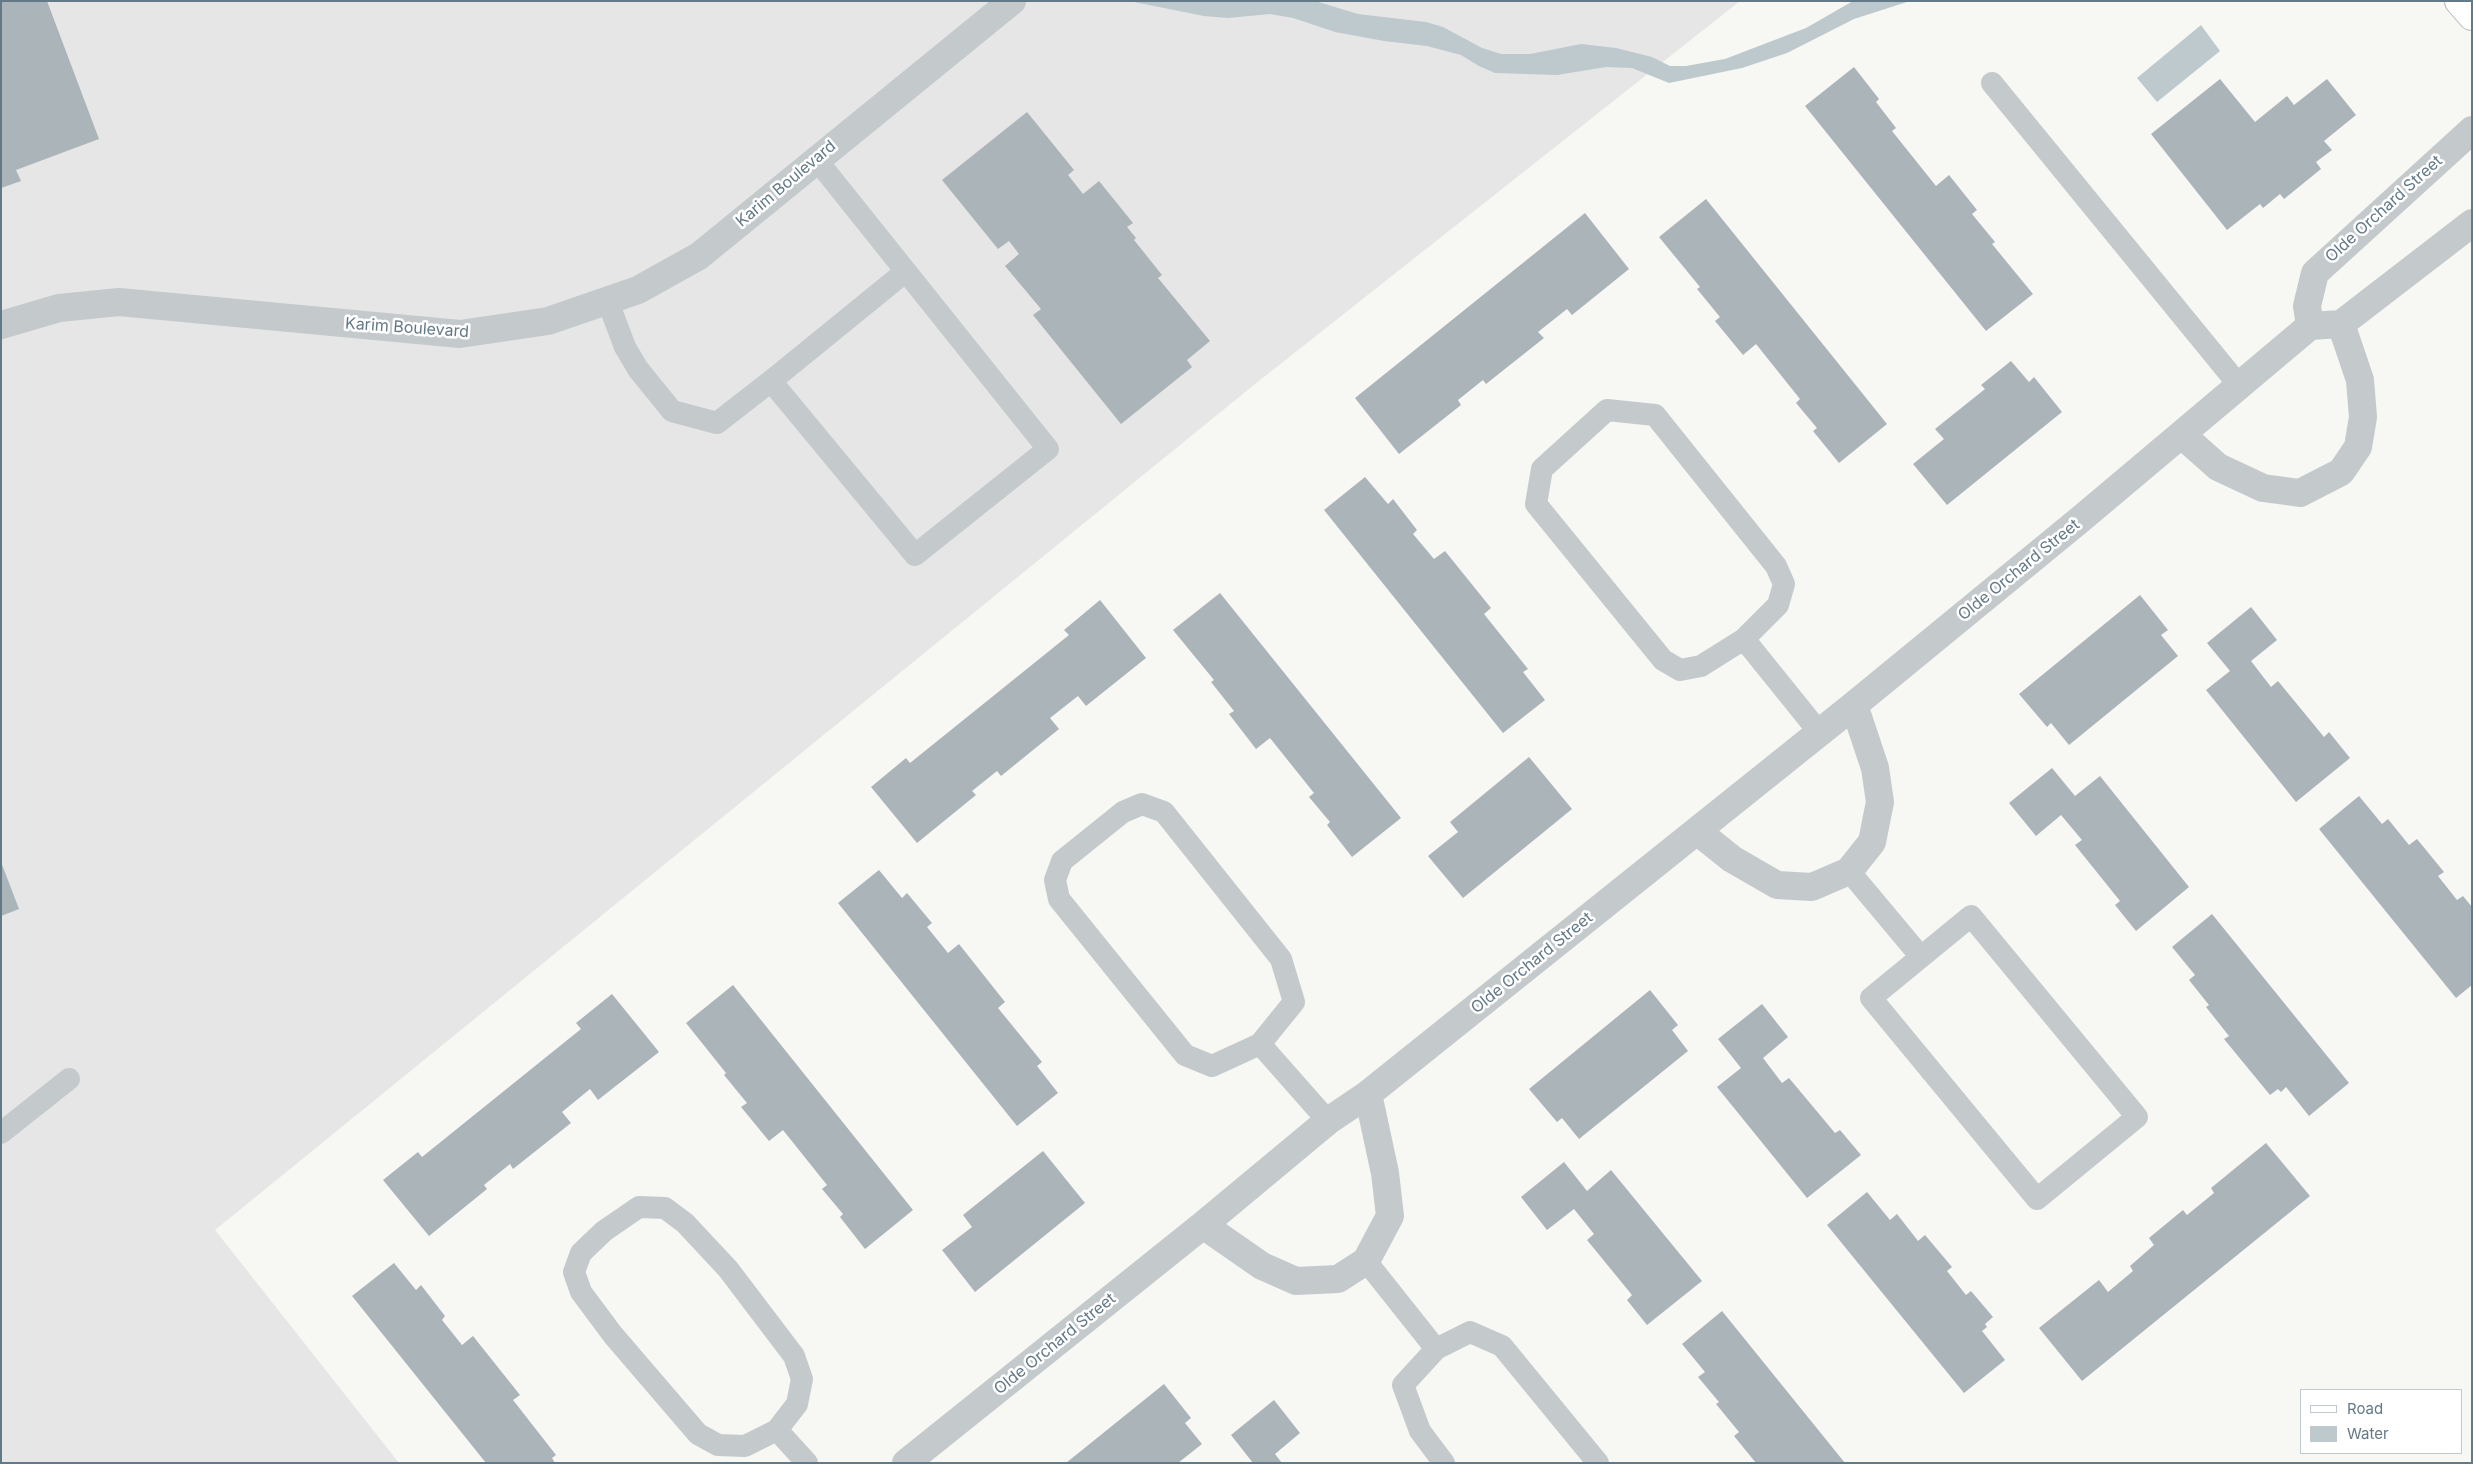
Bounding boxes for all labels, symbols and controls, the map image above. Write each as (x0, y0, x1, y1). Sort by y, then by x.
street label: Karim Boulevard (732, 137, 840, 231)
street label: Olde Orchard Street (2322, 152, 2446, 266)
street label: Karim Boulevard (344, 314, 470, 342)
street label: Olde Orchard Street (1954, 515, 2084, 625)
street label: Olde Orchard Street (1467, 908, 1597, 1018)
street label: Olde Orchard Street (990, 1289, 1120, 1399)
legend (2300, 1389, 2463, 1454)
text: Road (2347, 1399, 2383, 1418)
text: Water (2347, 1424, 2389, 1443)

